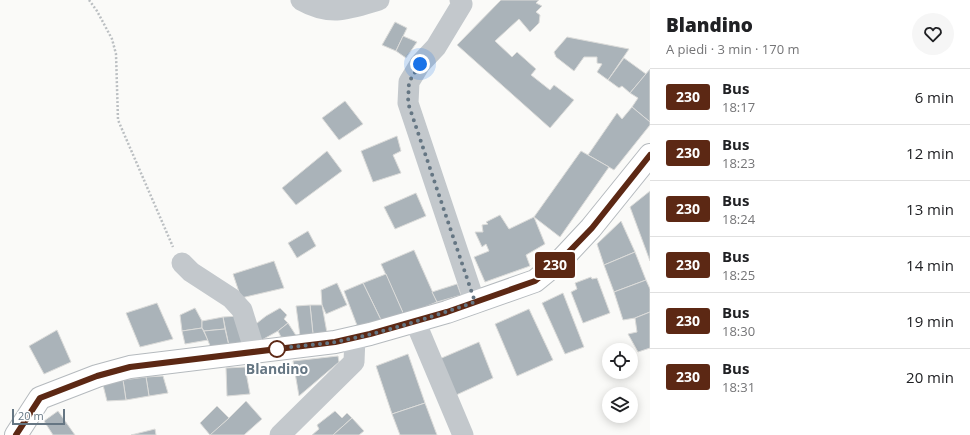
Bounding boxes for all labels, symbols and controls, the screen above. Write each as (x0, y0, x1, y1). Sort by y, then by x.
text: Blandino (666, 12, 753, 38)
button: heart (912, 13, 954, 55)
text: A piedi · 3 min · 170 m (666, 40, 800, 58)
your location (410, 54, 430, 74)
text: Bus (722, 78, 749, 98)
text: 230 (676, 87, 700, 106)
text: 6 min (915, 87, 954, 107)
text: 18:17 (722, 98, 755, 116)
text: Bus (722, 134, 749, 154)
text: 230 (676, 143, 700, 162)
text: 12 min (906, 143, 954, 163)
text: 18:23 (722, 154, 755, 172)
text: Bus (722, 190, 749, 210)
text: 230 (676, 199, 700, 218)
text: 13 min (906, 199, 954, 219)
text: 18:24 (722, 210, 755, 228)
text: Bus (722, 246, 749, 266)
line badge: 230 (532, 252, 578, 278)
text: 230 (543, 255, 567, 274)
text: 230 (676, 255, 700, 274)
text: 14 min (906, 255, 954, 275)
text: 18:25 (722, 266, 755, 284)
text: Bus (722, 302, 749, 322)
text: 230 (676, 311, 700, 330)
text: 19 min (906, 311, 954, 331)
text: 18:30 (722, 322, 755, 340)
marker: Blandino (268, 340, 286, 358)
map controls (602, 343, 638, 423)
button: locate (602, 343, 638, 379)
text: Bus (722, 358, 749, 378)
place label: Blandino (246, 359, 308, 378)
text: 230 (676, 367, 700, 386)
text: 20 min (906, 367, 954, 387)
text: 18:31 (722, 378, 755, 396)
button: layers (602, 387, 638, 423)
scale bar (12, 407, 65, 426)
text: 20 m (18, 408, 44, 423)

